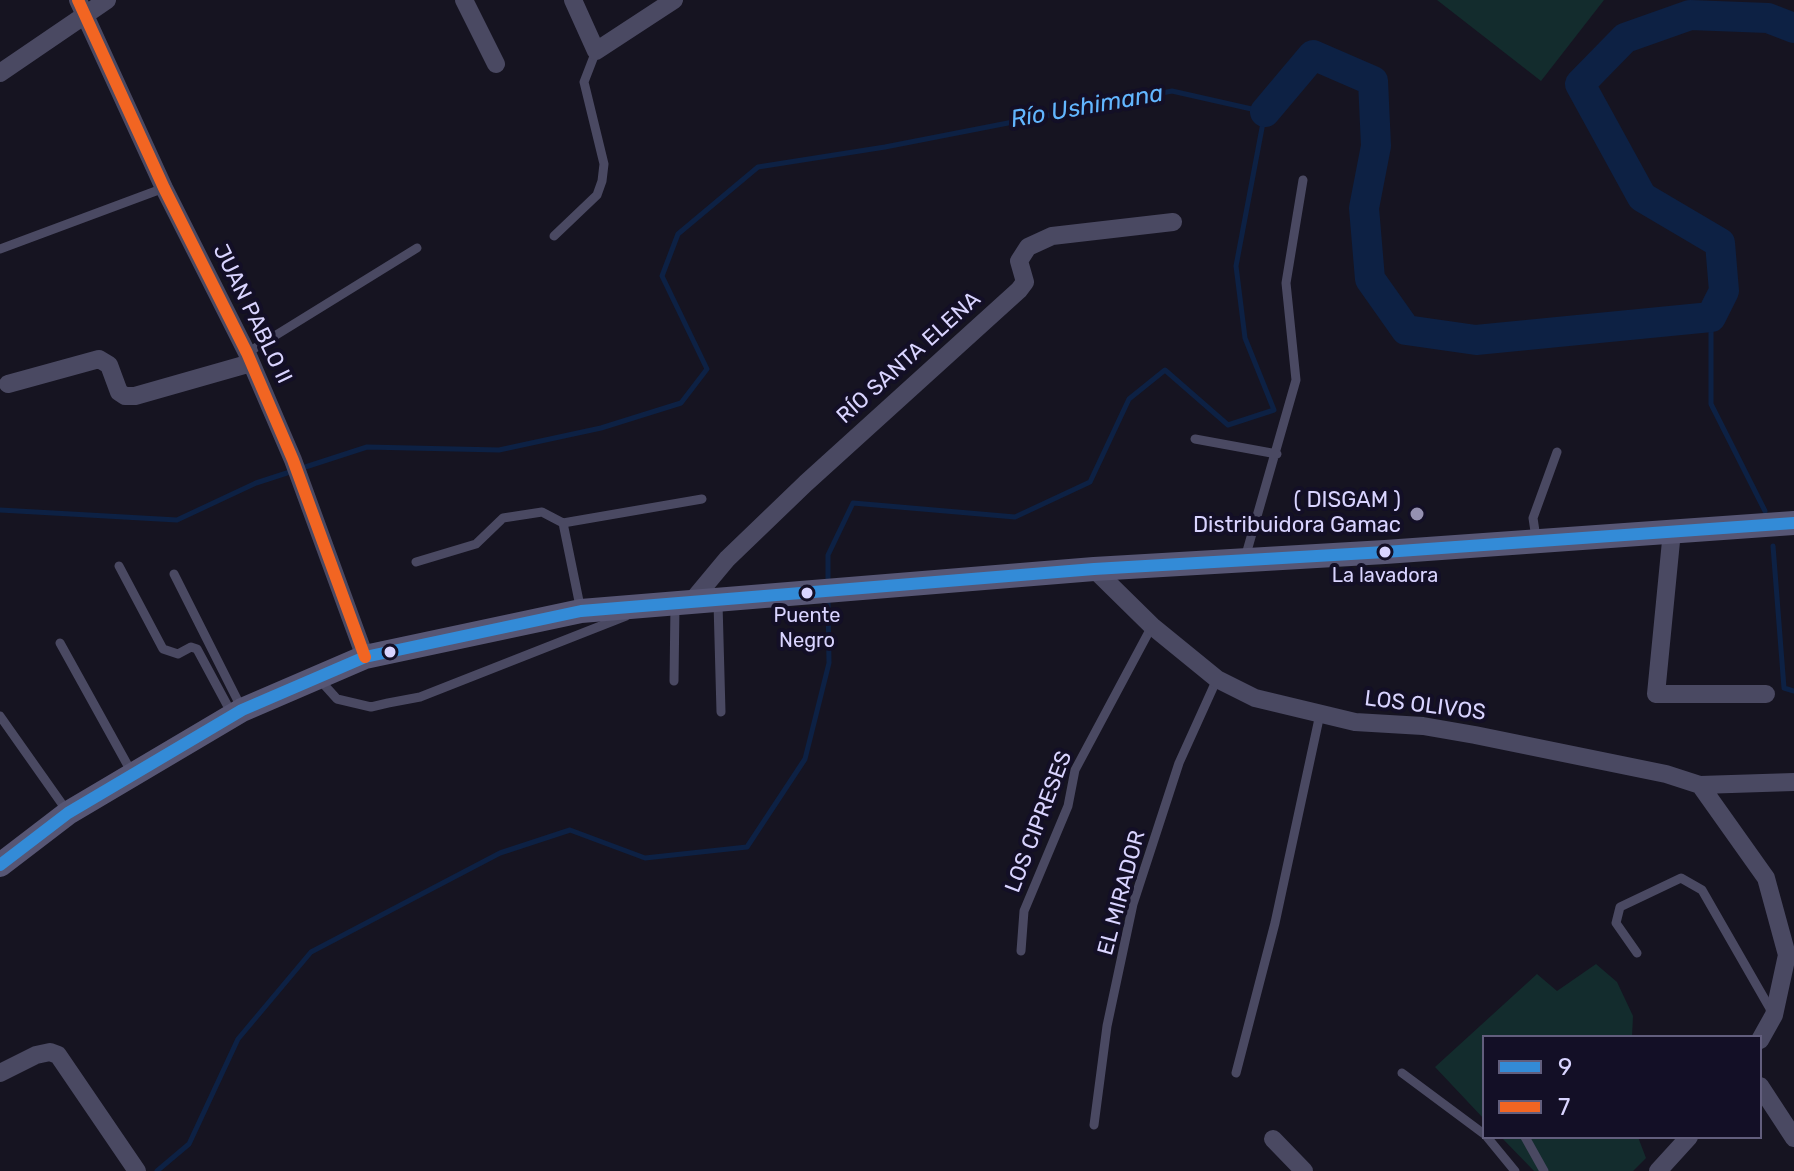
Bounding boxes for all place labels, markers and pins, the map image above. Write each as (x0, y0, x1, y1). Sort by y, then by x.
place label: ( DISGAM ) Distribuidora Gamac (1193, 488, 1401, 540)
marker: ( DISGAM ) Distribuidora Gamac (1408, 505, 1426, 523)
marker: La lavadora (1377, 544, 1393, 560)
place label: La lavadora (1332, 564, 1438, 588)
marker: Puente Negro (799, 585, 815, 601)
place label: Puente Negro (773, 604, 841, 651)
unlabelled marker (382, 644, 398, 660)

